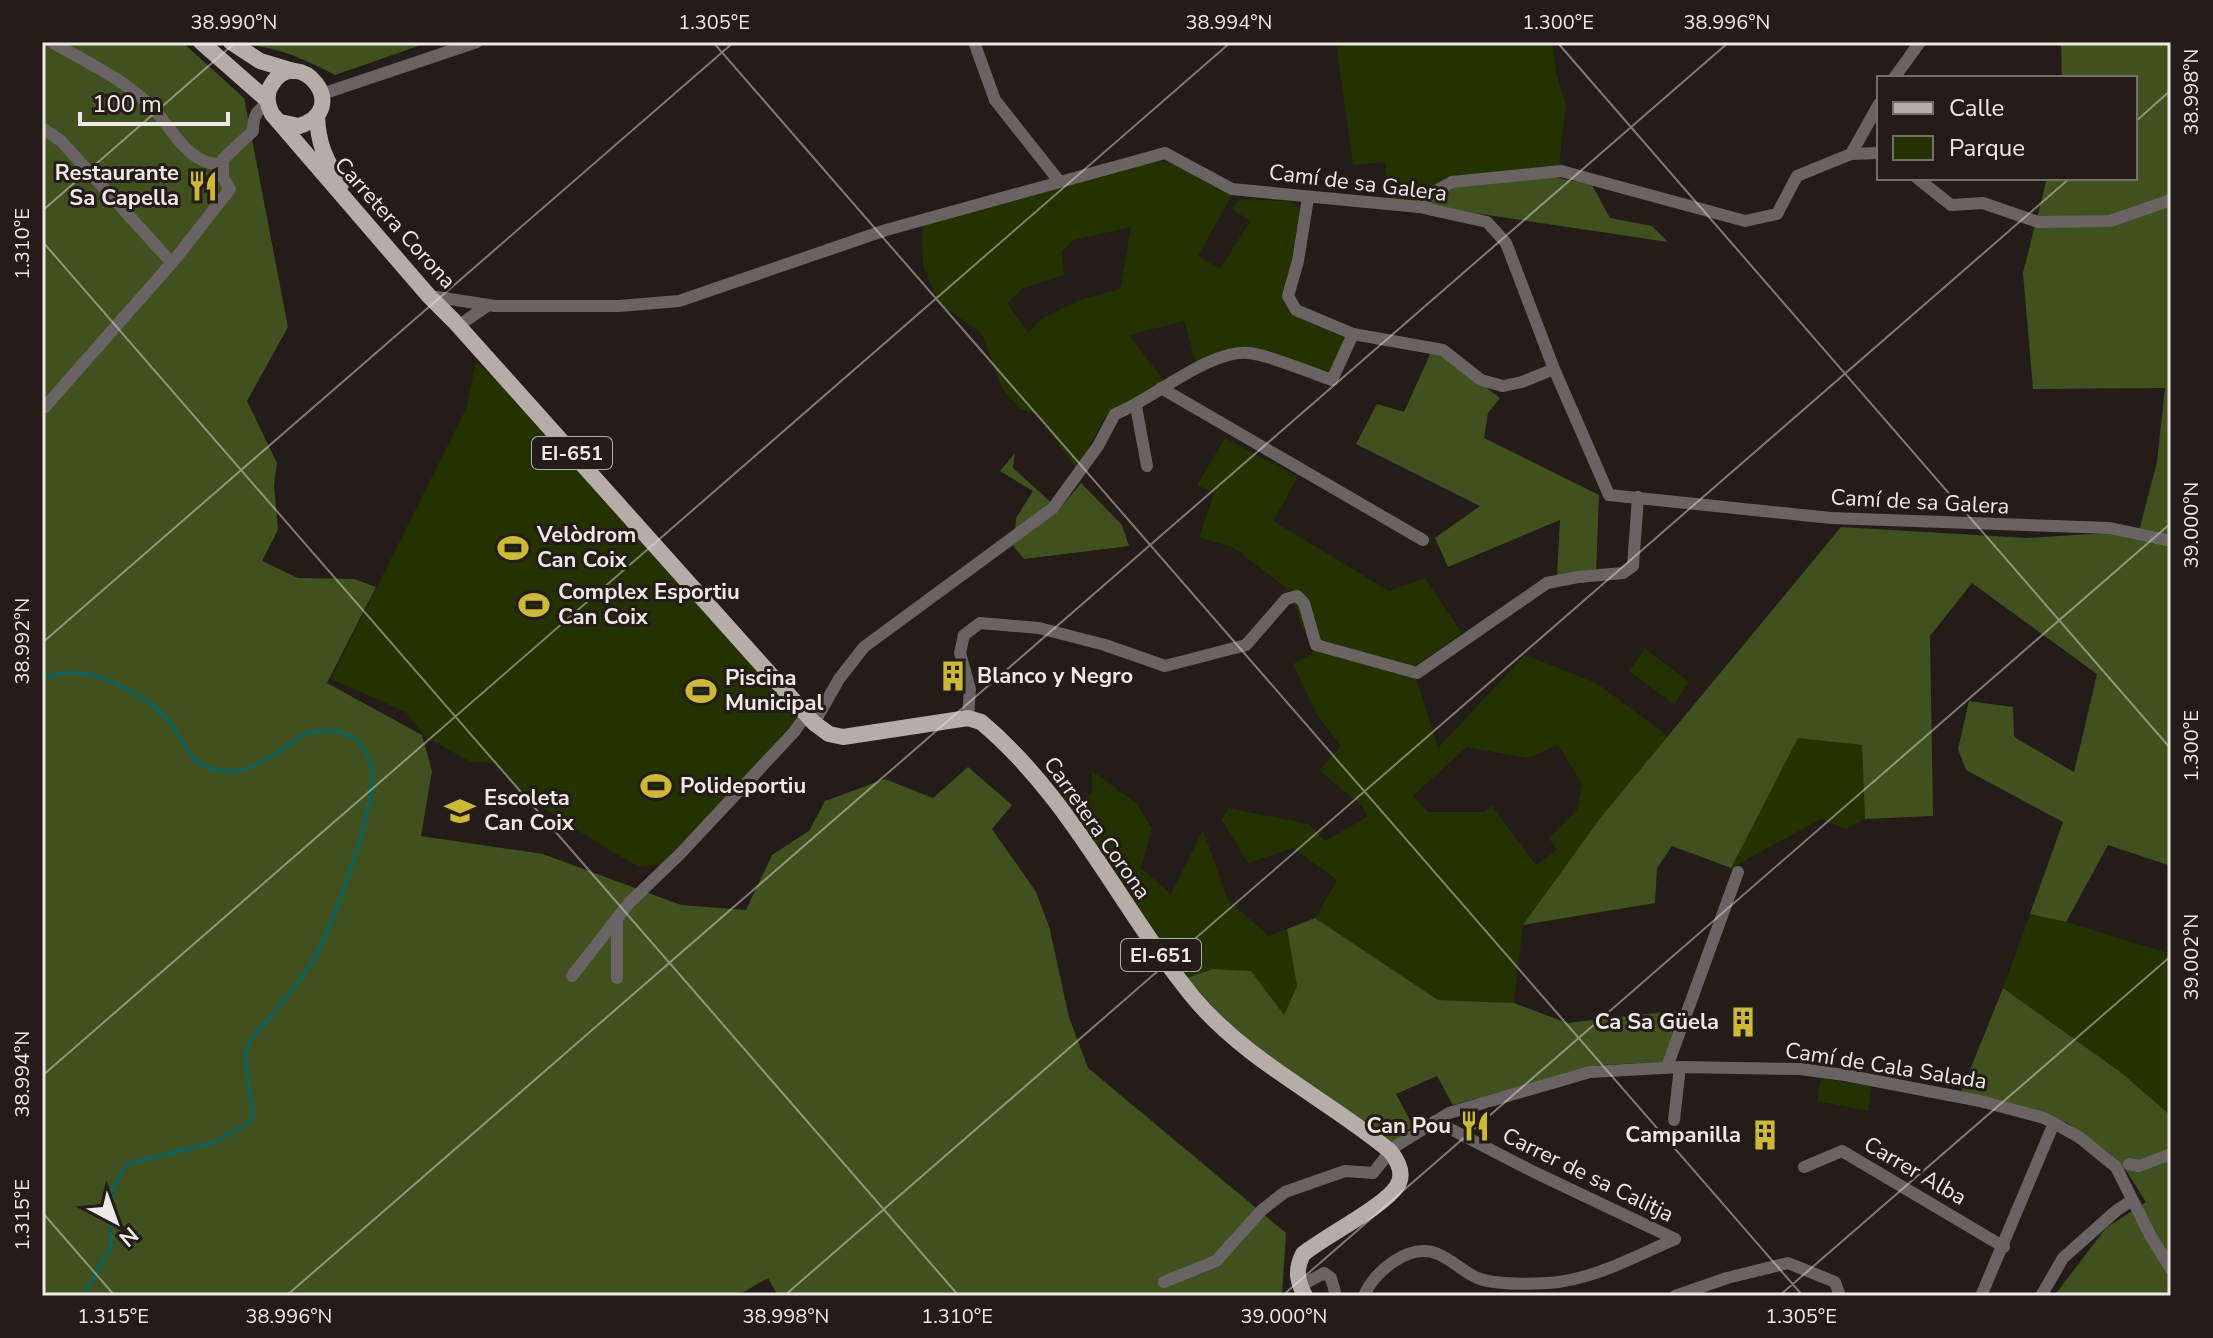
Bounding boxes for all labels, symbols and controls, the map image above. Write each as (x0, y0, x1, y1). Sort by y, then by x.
text: 38.990°N (191, 9, 277, 36)
text: 1.305°E (678, 9, 750, 36)
text: 38.994°N (1186, 9, 1272, 36)
text: 1.300°E (1522, 9, 1594, 36)
text: 38.996°N (1684, 9, 1770, 36)
text: 38.998°N (2178, 49, 2205, 135)
scale bar (80, 76, 228, 126)
legend (1877, 76, 2137, 180)
text: 100 m (92, 88, 162, 120)
text: Calle (1949, 92, 2004, 124)
text: Parque (1949, 132, 2025, 164)
street label: Carretera Corona (328, 150, 462, 296)
street label: Camí de sa Galera (1267, 157, 1449, 209)
place label: Restaurante Sa Capella (55, 158, 179, 213)
restaurant icon: Restaurante Sa Capella (186, 169, 220, 203)
text: 1.310°E (9, 208, 36, 280)
road number: EI-651 (532, 437, 612, 469)
street label: Camí de sa Galera (1830, 482, 2010, 522)
text: 39.000°N (2178, 482, 2205, 568)
place label: Velòdrom Can Coix (536, 520, 636, 575)
sports icon: Velòdrom Can Coix (496, 531, 530, 565)
place label: Complex Esportiu Can Coix (558, 577, 740, 632)
sports icon: Complex Esportiu Can Coix (517, 588, 551, 622)
text: 38.992°N (9, 598, 36, 684)
building icon: Blanco y Negro (936, 659, 970, 693)
place label: Blanco y Negro (977, 661, 1133, 691)
place label: Piscina Municipal (725, 663, 824, 718)
sports icon: Piscina Municipal (684, 674, 718, 708)
text: 1.300°E (2178, 710, 2205, 782)
street label: Carretera Corona (1036, 751, 1158, 905)
sports icon: Polideportiu (639, 769, 673, 803)
place label: Polideportiu (680, 771, 806, 801)
place label: Escoleta Can Coix (484, 783, 575, 838)
school or university icon: Escoleta Can Coix (443, 794, 477, 828)
text: 39.002°N (2178, 914, 2205, 1000)
road number: EI-651 (1121, 939, 1201, 971)
building icon: Ca Sa Güela (1726, 1005, 1760, 1039)
place label: Ca Sa Güela (1595, 1007, 1719, 1037)
text: 38.994°N (9, 1031, 36, 1117)
street label: Camí de Cala Salada (1783, 1035, 1989, 1097)
restaurant icon: Can Pou (1458, 1109, 1492, 1143)
place label: Can Pou (1366, 1111, 1451, 1141)
building icon: Campanilla (1748, 1118, 1782, 1152)
street label: Carrer de sa Calitja (1497, 1120, 1679, 1230)
place label: Campanilla (1625, 1120, 1741, 1150)
street label: Carrer Alba (1858, 1130, 1972, 1212)
text: 1.315°E (9, 1179, 36, 1251)
north arrow (76, 1182, 156, 1262)
text: N (112, 1220, 145, 1253)
text: 1.315°E (77, 1303, 149, 1330)
text: 38.996°N (246, 1303, 332, 1330)
text: 38.998°N (743, 1303, 829, 1330)
text: 1.310°E (921, 1303, 993, 1330)
text: 39.000°N (1241, 1303, 1327, 1330)
text: 1.305°E (1765, 1303, 1837, 1330)

